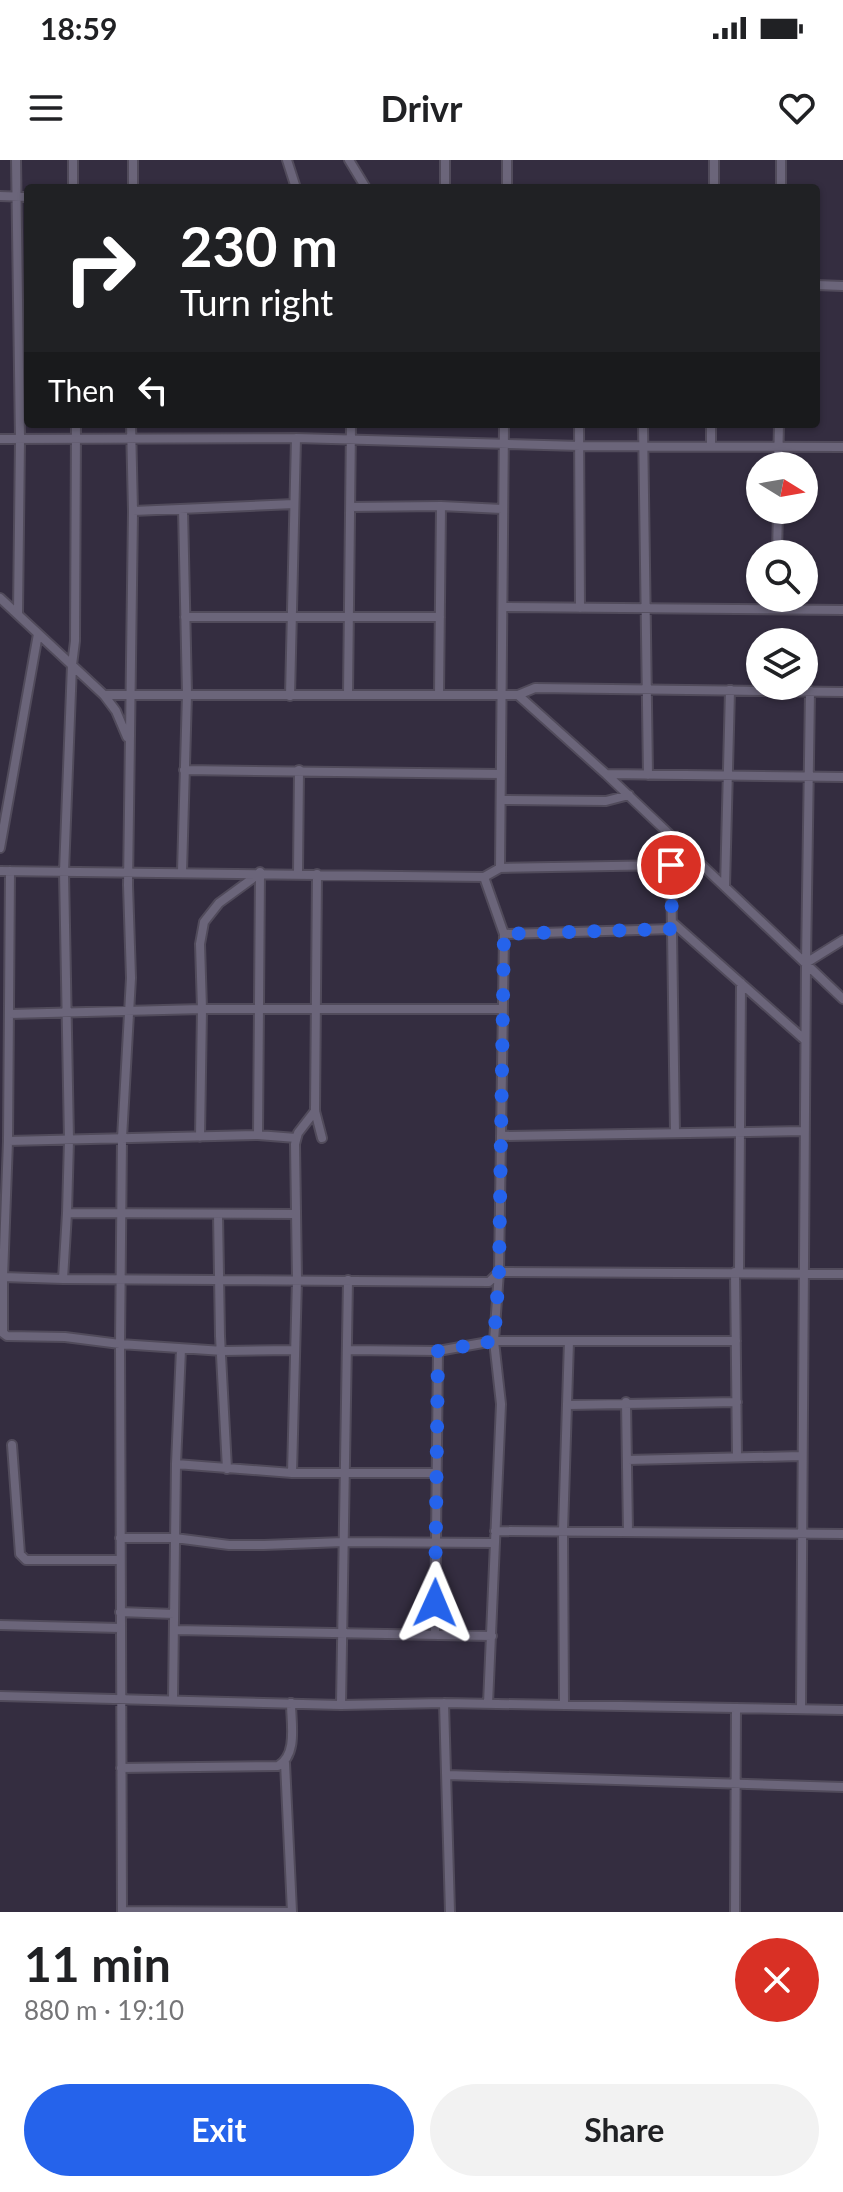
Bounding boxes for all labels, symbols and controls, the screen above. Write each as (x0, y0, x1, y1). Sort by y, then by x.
text: 18:59 (40, 10, 117, 46)
icon: menu (24, 86, 68, 130)
text: Drivr (380, 86, 463, 130)
icon: heart (775, 86, 819, 130)
text: 230 m (180, 212, 338, 279)
icon: right (48, 216, 152, 320)
text: Turn right (180, 280, 333, 324)
icon: left (131, 368, 175, 412)
text: Then (48, 372, 115, 408)
north arrow (746, 452, 818, 524)
map controls (746, 452, 818, 700)
button: search (746, 540, 818, 612)
button: layers (746, 628, 818, 700)
pin (637, 831, 705, 899)
icon: arrive (649, 843, 693, 887)
position arrow (393, 1561, 477, 1645)
text: 11 min (24, 1935, 171, 1992)
button: close (735, 1938, 819, 2022)
text: 880 m · 19:10 (24, 1994, 184, 2026)
button: Exit (24, 2084, 414, 2176)
button: Share (430, 2084, 819, 2176)

